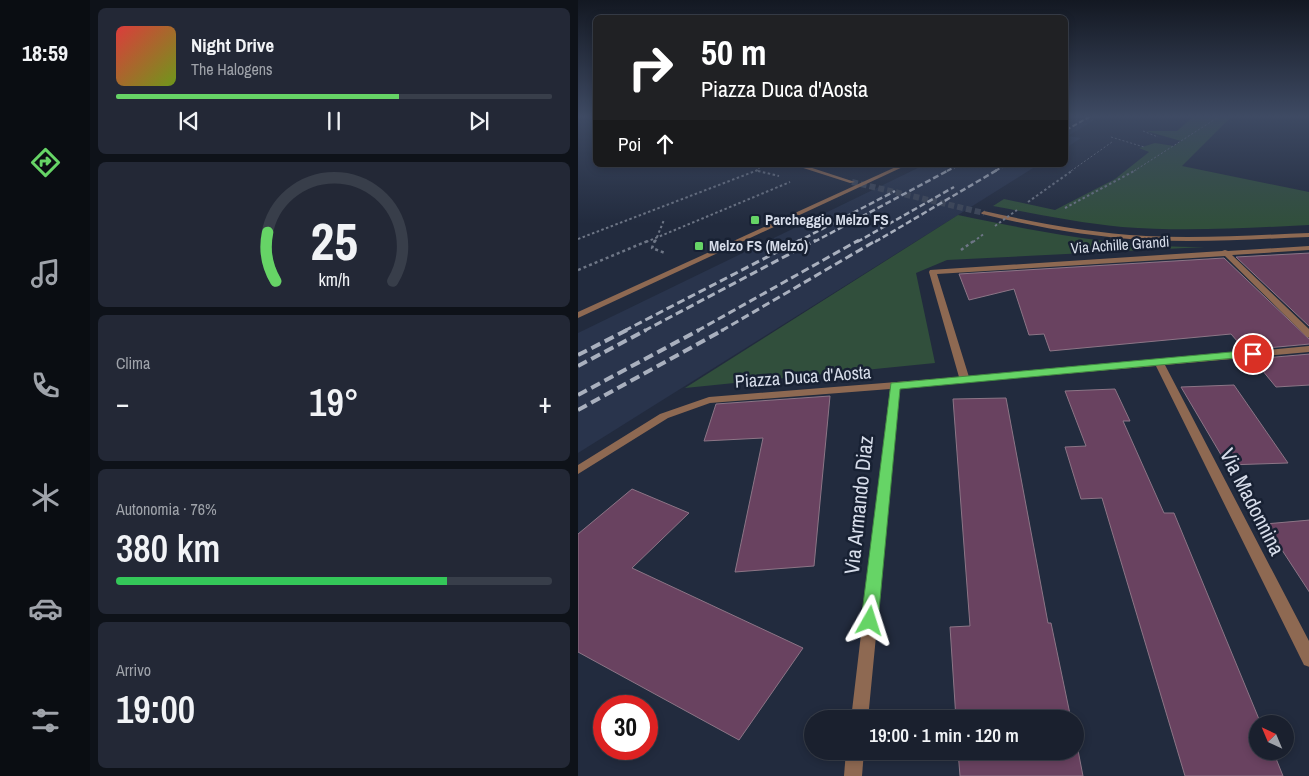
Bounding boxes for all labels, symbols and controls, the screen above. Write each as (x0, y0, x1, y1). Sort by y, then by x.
text: 50 m (701, 29, 766, 76)
text: Night Drive (191, 32, 274, 58)
icon: right (618, 35, 683, 100)
text: 18:59 (22, 38, 68, 68)
text: The Halogens (191, 58, 273, 80)
text: Piazza Duca d'Aosta (701, 74, 868, 104)
icon: previous (175, 107, 203, 135)
icon: pause (320, 107, 348, 135)
icon: next (465, 107, 493, 135)
icon: ahead (651, 130, 679, 158)
text: Poi (618, 131, 641, 157)
icon: directions (28, 145, 63, 180)
text: 25 (310, 206, 358, 276)
place label: Parcheggio Melzo FS (765, 209, 889, 230)
marker: Parcheggio Melzo FS (749, 214, 761, 226)
street label: Via Achille Grandi (1070, 231, 1170, 258)
place label: Melzo FS (Melzo) (709, 235, 808, 256)
marker: Melzo FS (Melzo) (693, 240, 705, 252)
icon: music (28, 256, 63, 291)
text: km/h (318, 268, 350, 292)
pin (1232, 333, 1274, 375)
icon: arrive (1239, 340, 1267, 368)
text: Clima (116, 352, 150, 374)
street label: Piazza Duca d'Aosta (734, 359, 872, 394)
icon: phone (28, 368, 63, 403)
text: 19° (309, 377, 359, 428)
text: − (116, 384, 129, 422)
text: + (539, 384, 552, 422)
street label: Via Armando Diaz (837, 434, 880, 576)
street label: Via Madonnina (1213, 443, 1292, 561)
icon: climate (28, 480, 63, 515)
text: Autonomia · 76% (116, 498, 217, 520)
text: 380 km (116, 523, 220, 574)
icon: car (28, 591, 63, 626)
position arrow (843, 594, 895, 646)
text: Arrivo (116, 659, 151, 681)
text: 19:00 (116, 684, 195, 735)
speed limit sign: 30 (593, 695, 658, 760)
icon: filters (28, 703, 63, 738)
north arrow (1249, 715, 1294, 760)
map controls (1249, 715, 1294, 760)
text: 19:00 · 1 min · 120 m (869, 722, 1019, 748)

